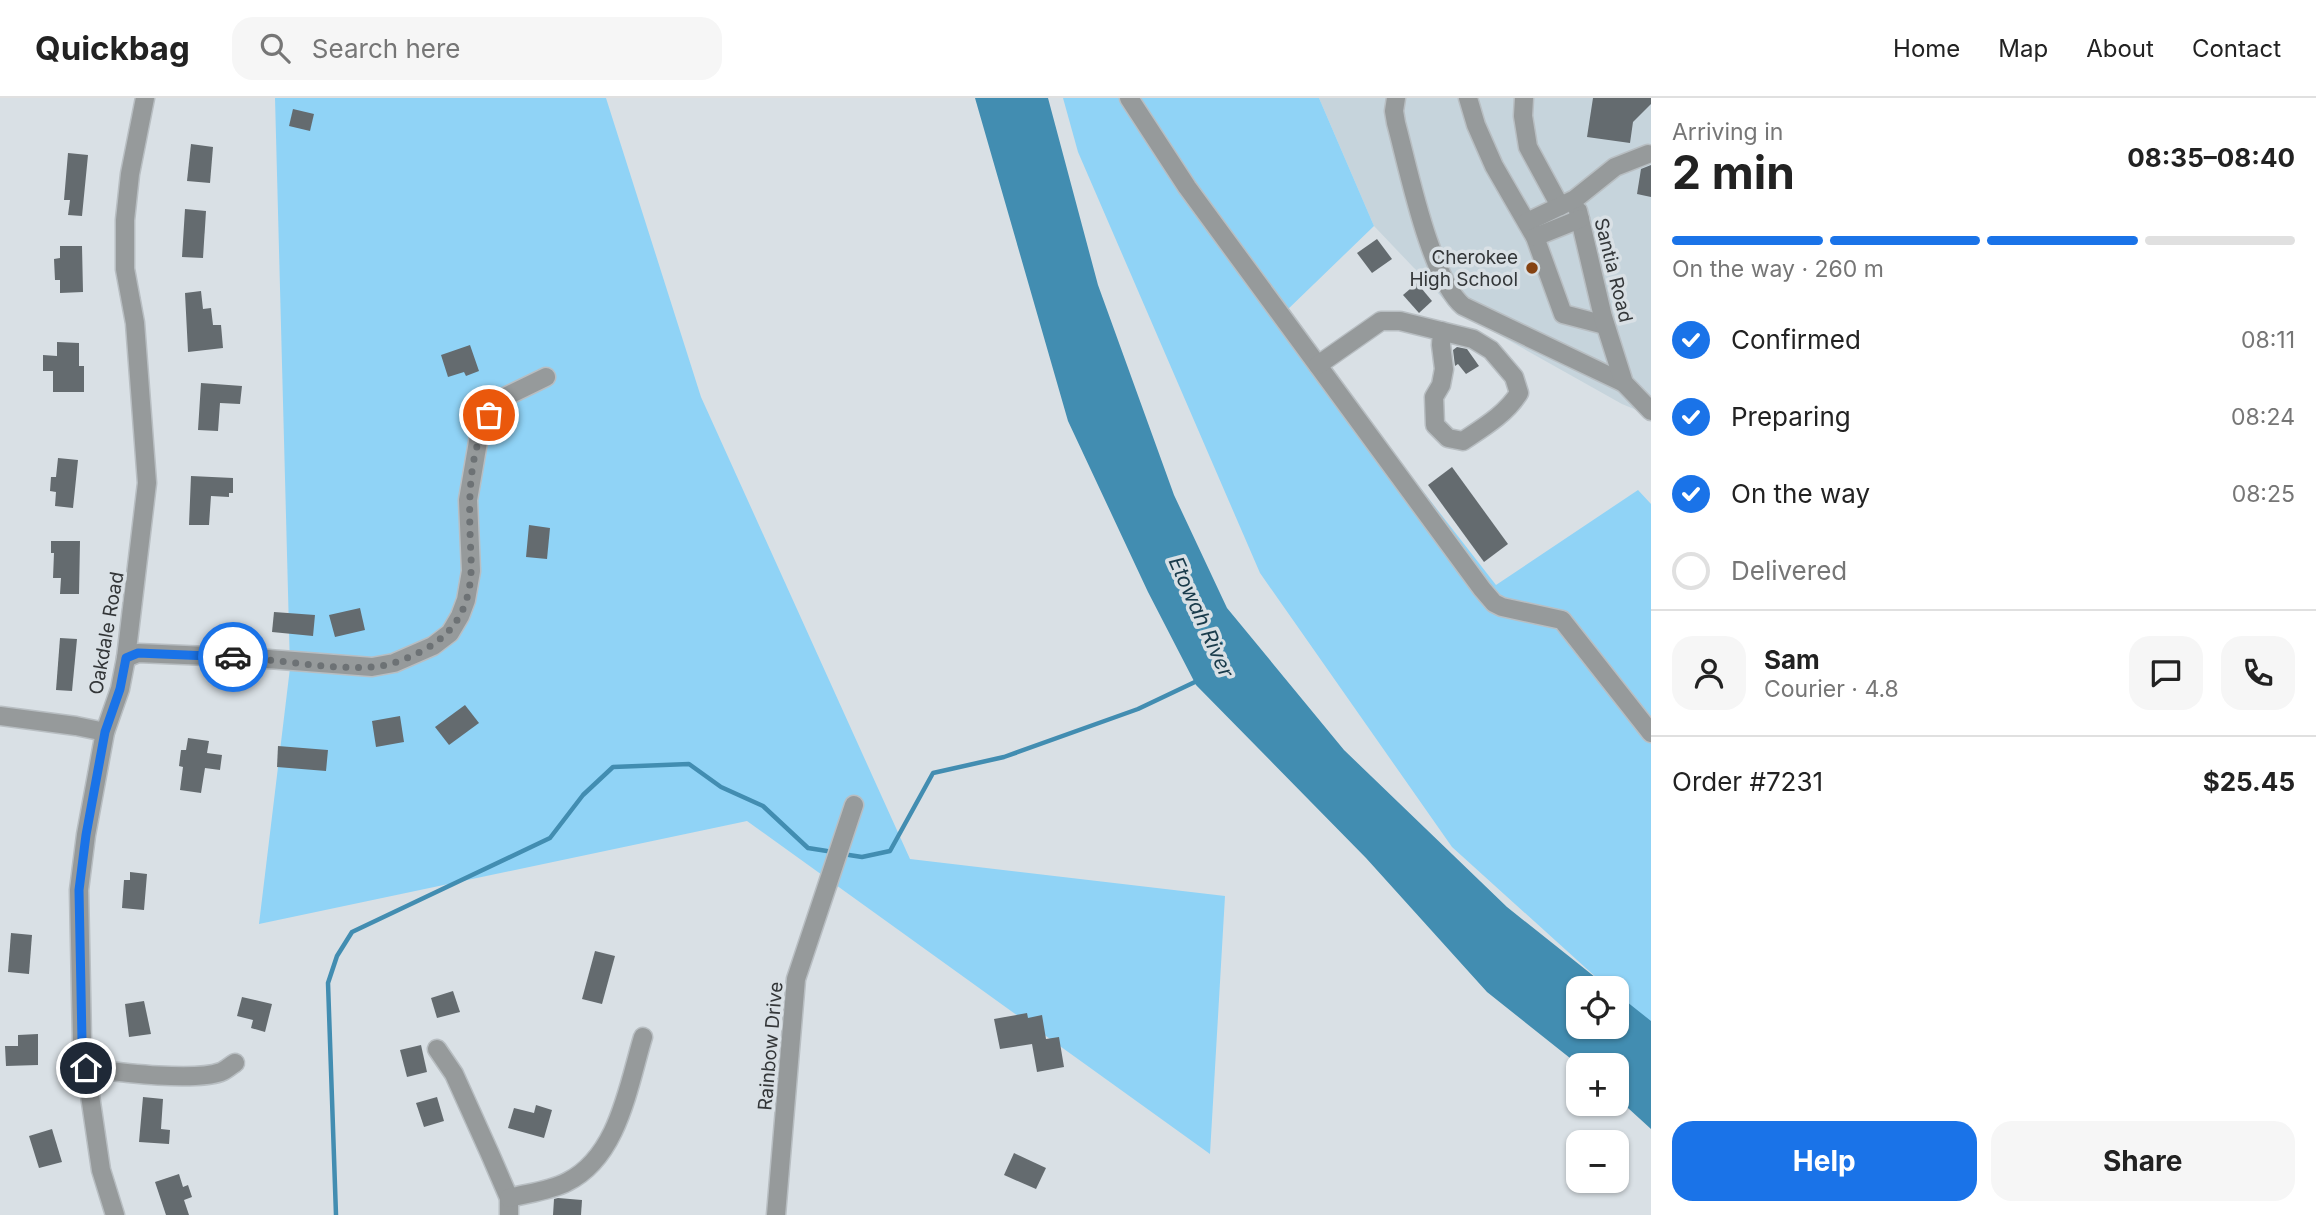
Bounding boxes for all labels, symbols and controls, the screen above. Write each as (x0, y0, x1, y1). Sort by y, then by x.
search box (232, 17, 722, 80)
text: Quickbag (35, 28, 190, 68)
icon: search (256, 29, 294, 67)
text: Search here (312, 33, 460, 64)
text: Home (1893, 34, 1960, 63)
text: Map (1998, 34, 2048, 63)
text: About (2086, 34, 2154, 63)
text: Contact (2192, 34, 2281, 63)
text: Arriving in (1672, 118, 1783, 146)
text: 08:35–08:40 (2127, 142, 2295, 173)
text: 2 min (1672, 144, 1795, 200)
street label: Santia Road (1589, 216, 1638, 325)
place label: Cherokee High School (1409, 246, 1518, 291)
text: On the way · 260 m (1672, 255, 1884, 283)
marker: Cherokee High School (1524, 260, 1540, 276)
icon: check (1672, 321, 1710, 359)
text: Confirmed (1731, 324, 1861, 355)
text: 08:11 (2241, 326, 2295, 354)
pin (459, 385, 519, 445)
icon: bag (470, 396, 508, 434)
icon: check (1672, 398, 1710, 436)
text: Preparing (1731, 401, 1851, 432)
text: 08:24 (2231, 403, 2295, 431)
icon: check (1672, 475, 1710, 513)
text: On the way (1731, 478, 1870, 509)
text: 08:25 (2232, 480, 2295, 508)
water label: Etowah River (1164, 553, 1240, 682)
text: Delivered (1731, 555, 1847, 586)
street label: Oakdale Road (84, 570, 129, 696)
courier (198, 622, 268, 692)
button: person (1672, 636, 1746, 710)
button: chat (2129, 636, 2203, 710)
button: phone (2221, 636, 2295, 710)
icon: car (214, 638, 252, 676)
text: Sam (1764, 644, 1820, 675)
text: Courier · 4.8 (1764, 675, 1899, 703)
text: Order #7231 (1672, 766, 1823, 797)
text: $25.45 (2203, 766, 2295, 797)
map controls (1566, 976, 1629, 1193)
button: locate (1566, 976, 1629, 1039)
street label: Rainbow Drive (753, 981, 788, 1111)
pin (56, 1038, 116, 1098)
icon: home (67, 1049, 105, 1087)
button: + (1566, 1053, 1629, 1116)
button: Help (1672, 1121, 1977, 1201)
button: Share (1991, 1121, 2295, 1201)
button: − (1566, 1130, 1629, 1193)

